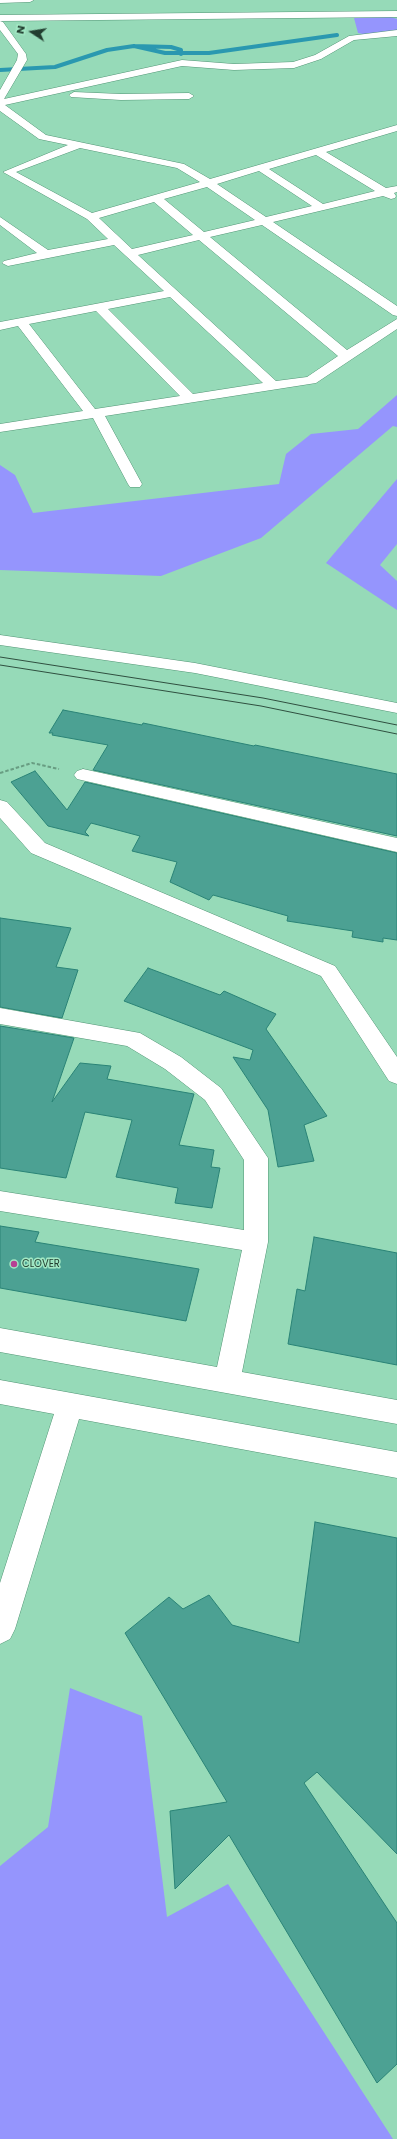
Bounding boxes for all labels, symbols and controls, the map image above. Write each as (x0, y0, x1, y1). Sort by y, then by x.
north arrow (12, 12, 52, 52)
text: N (12, 24, 29, 35)
place label: CLOVER (22, 1258, 60, 1270)
marker: CLOVER (9, 1259, 19, 1269)

